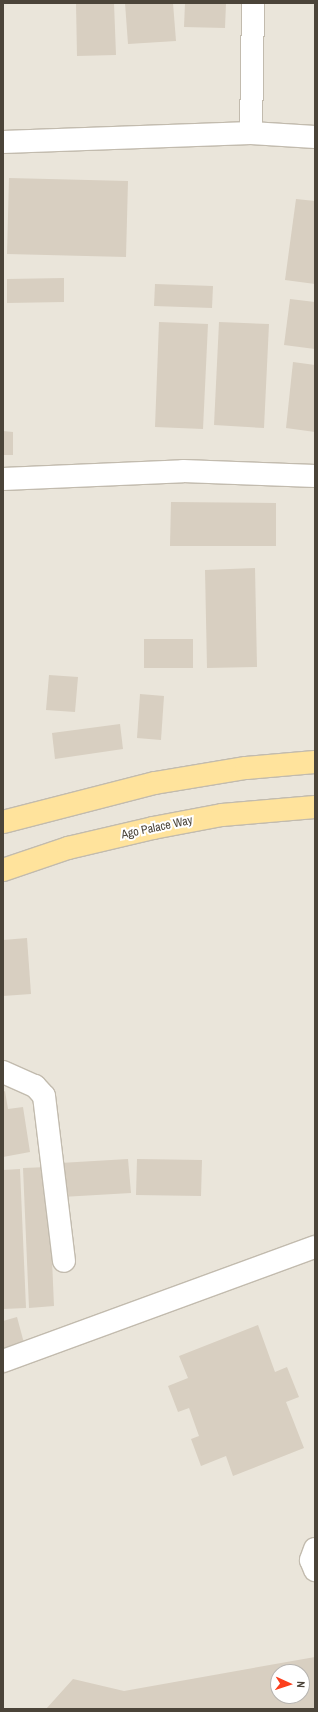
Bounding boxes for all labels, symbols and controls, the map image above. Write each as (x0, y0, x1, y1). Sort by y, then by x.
street label: Ago Palace Way (120, 813, 194, 843)
north arrow (270, 1664, 310, 1704)
text: N (294, 1681, 308, 1688)

